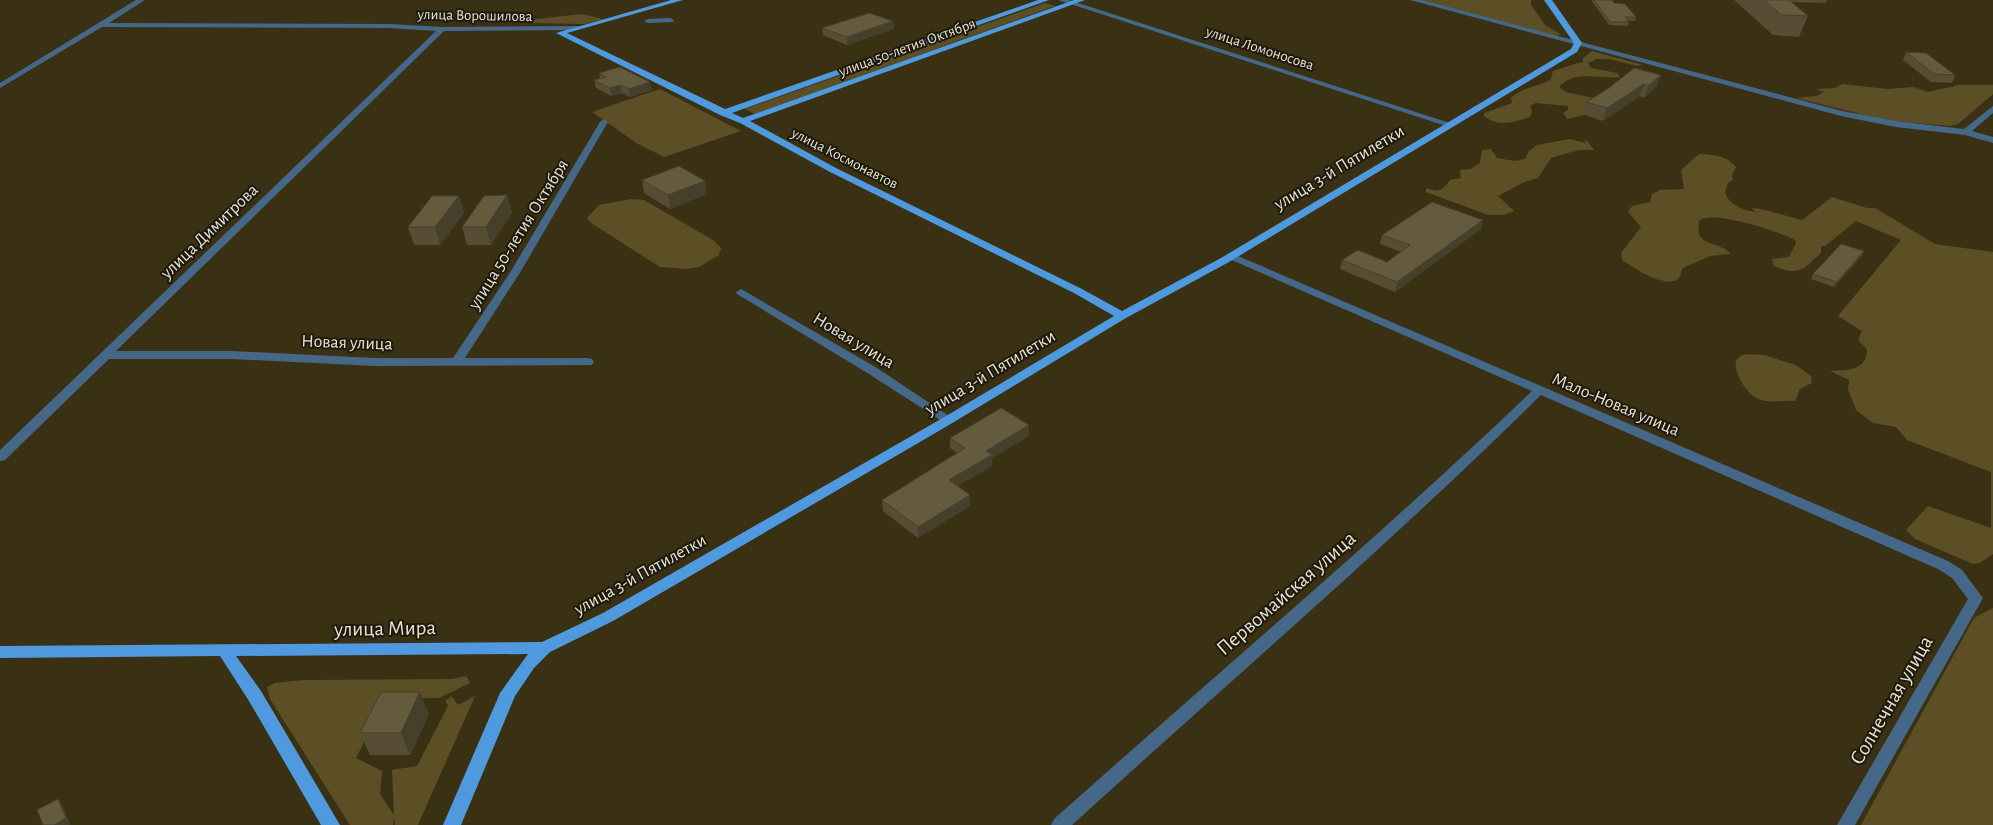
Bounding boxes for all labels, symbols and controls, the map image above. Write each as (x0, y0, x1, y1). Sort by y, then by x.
street label: улица Ворошилова (416, 7, 533, 24)
street label: улица 50-летия Октября (836, 16, 978, 80)
street label: улица Ломоносова (1203, 24, 1316, 73)
street label: улица 3-й Пятилетки (1271, 122, 1408, 214)
street label: улица Космонавтов (788, 125, 900, 192)
street label: улица 50-летия Октября (464, 156, 572, 314)
street label: улица Димитрова (157, 181, 262, 283)
street label: Новая улица (810, 310, 897, 372)
street label: улица 3-й Пятилетки (922, 327, 1059, 419)
street label: Новая улица (301, 332, 393, 354)
street label: Мало-Новая улица (1549, 370, 1682, 440)
street label: Первомайская улица (1213, 527, 1360, 659)
street label: улица 3-й Пятилетки (570, 531, 710, 619)
street label: улица Мира (333, 617, 437, 640)
street label: Солнечная улица (1846, 632, 1937, 768)

